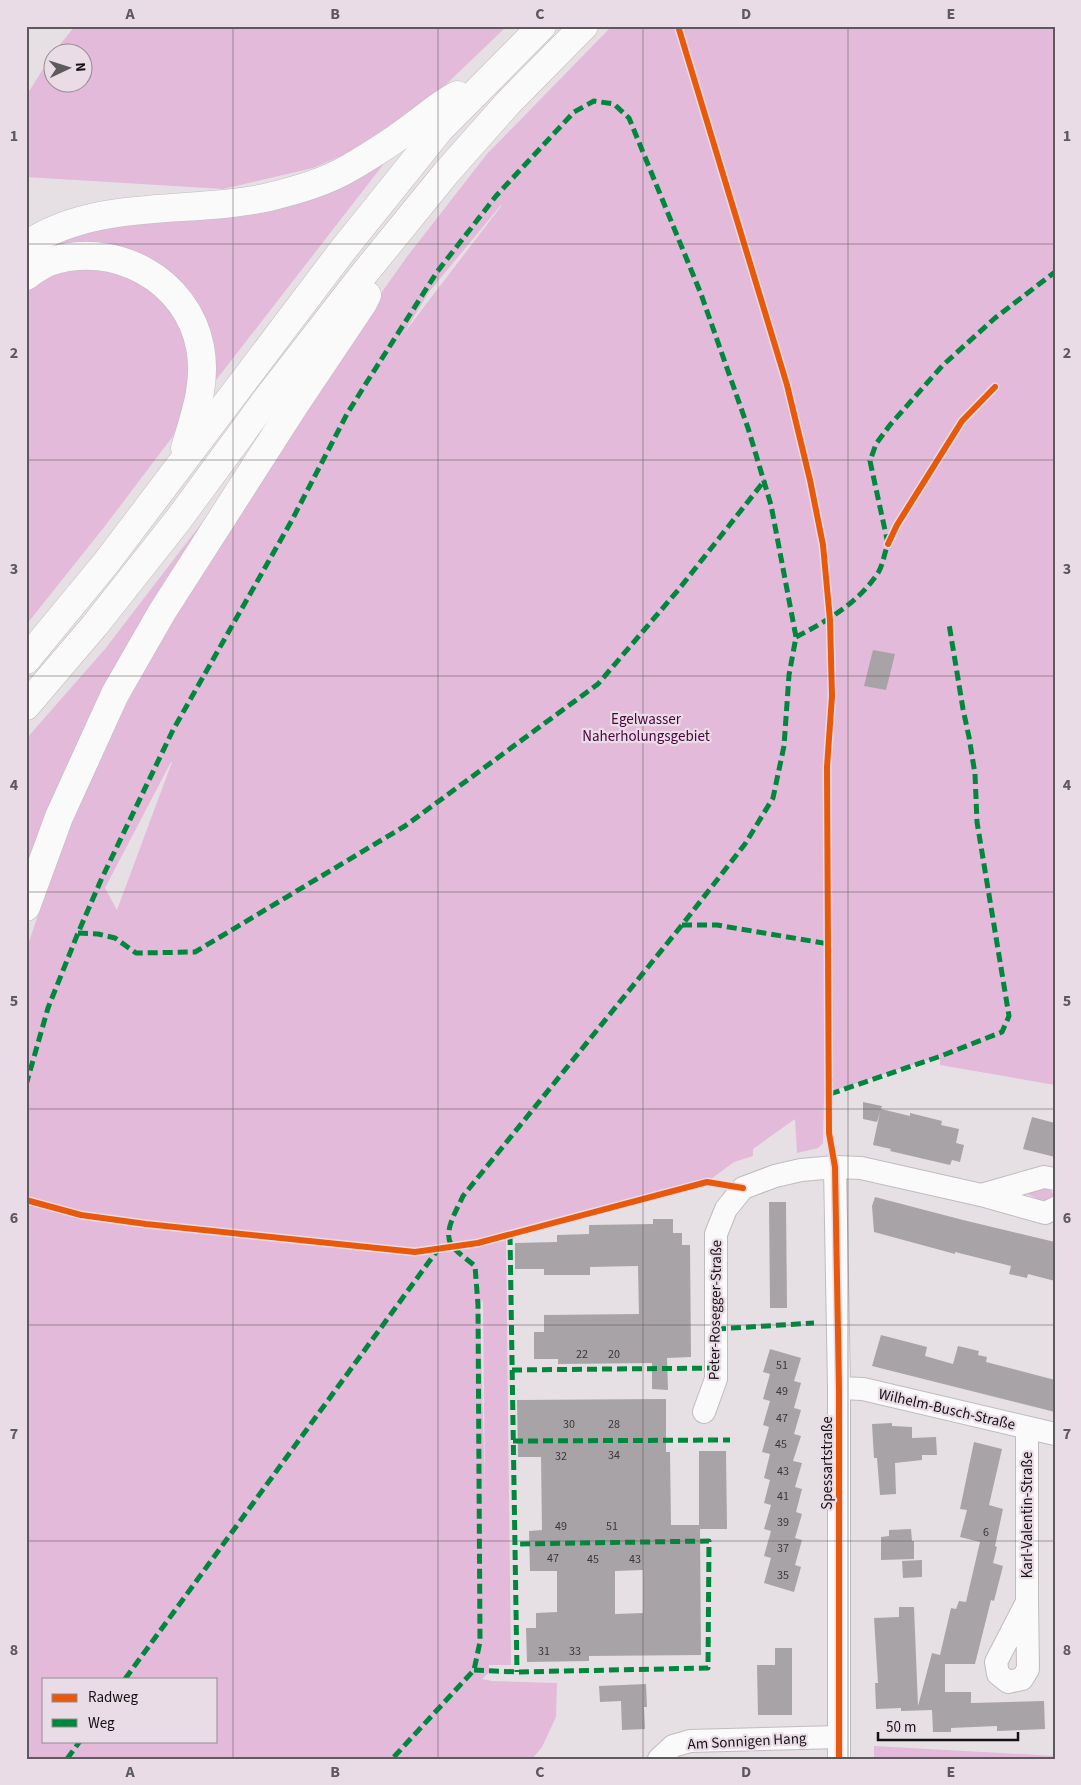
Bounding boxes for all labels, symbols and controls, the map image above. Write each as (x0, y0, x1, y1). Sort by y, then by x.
text: A (124, 3, 135, 25)
text: B (330, 3, 340, 25)
text: C (535, 3, 545, 25)
text: D (741, 3, 751, 25)
text: E (947, 3, 955, 25)
north arrow (42, 42, 92, 92)
text: N (70, 62, 90, 73)
text: 1 (10, 125, 18, 147)
text: 1 (1063, 125, 1071, 147)
text: 2 (10, 342, 18, 364)
text: 2 (1063, 342, 1071, 364)
text: 3 (10, 558, 18, 580)
text: 3 (1063, 558, 1071, 580)
park label: Egelwasser Naherholungsgebiet (582, 709, 710, 747)
text: 4 (10, 774, 19, 796)
text: 4 (1063, 774, 1072, 796)
text: 5 (10, 990, 18, 1012)
text: 5 (1063, 990, 1071, 1012)
text: 6 (10, 1207, 18, 1229)
text: 6 (1063, 1207, 1071, 1229)
street label: Peter-Rosegger-Straße (704, 1240, 727, 1380)
house number: 22 (576, 1346, 588, 1363)
house number: 20 (608, 1346, 620, 1363)
house number: 51 (776, 1357, 788, 1374)
house number: 49 (776, 1383, 788, 1400)
street label: Wilhelm-Busch-Straße (876, 1384, 1017, 1435)
house number: 47 (776, 1410, 788, 1427)
house number: 30 (563, 1416, 575, 1433)
house number: 28 (608, 1416, 620, 1433)
street label: Spessartstraße (817, 1416, 838, 1510)
text: 7 (10, 1423, 18, 1445)
text: 7 (1063, 1423, 1071, 1445)
house number: 45 (775, 1436, 787, 1453)
house number: 34 (608, 1447, 620, 1464)
house number: 32 (555, 1448, 567, 1465)
street label: Karl-Valentin-Straße (1017, 1452, 1038, 1578)
house number: 43 (777, 1463, 789, 1480)
house number: 41 (777, 1488, 789, 1505)
house number: 39 (777, 1514, 789, 1531)
house number: 49 (555, 1518, 567, 1535)
house number: 51 (606, 1518, 618, 1535)
house number: 6 (983, 1524, 989, 1541)
house number: 37 (777, 1540, 789, 1557)
house number: 47 (547, 1550, 559, 1567)
house number: 45 (587, 1551, 599, 1568)
house number: 43 (629, 1551, 641, 1568)
house number: 35 (777, 1567, 789, 1584)
text: 8 (10, 1639, 18, 1661)
text: 8 (1063, 1639, 1071, 1661)
house number: 31 (538, 1643, 550, 1660)
house number: 33 (569, 1643, 581, 1660)
legend (42, 1678, 218, 1742)
text: Radweg (88, 1687, 138, 1708)
scale bar (878, 1710, 1018, 1742)
text: Weg (88, 1713, 115, 1734)
text: 50 m (886, 1717, 916, 1738)
street label: Am Sonnigen Hang (687, 1728, 807, 1755)
text: A (124, 1761, 135, 1783)
text: B (330, 1761, 340, 1783)
text: C (535, 1761, 545, 1783)
text: D (741, 1761, 751, 1783)
text: E (947, 1761, 955, 1783)

